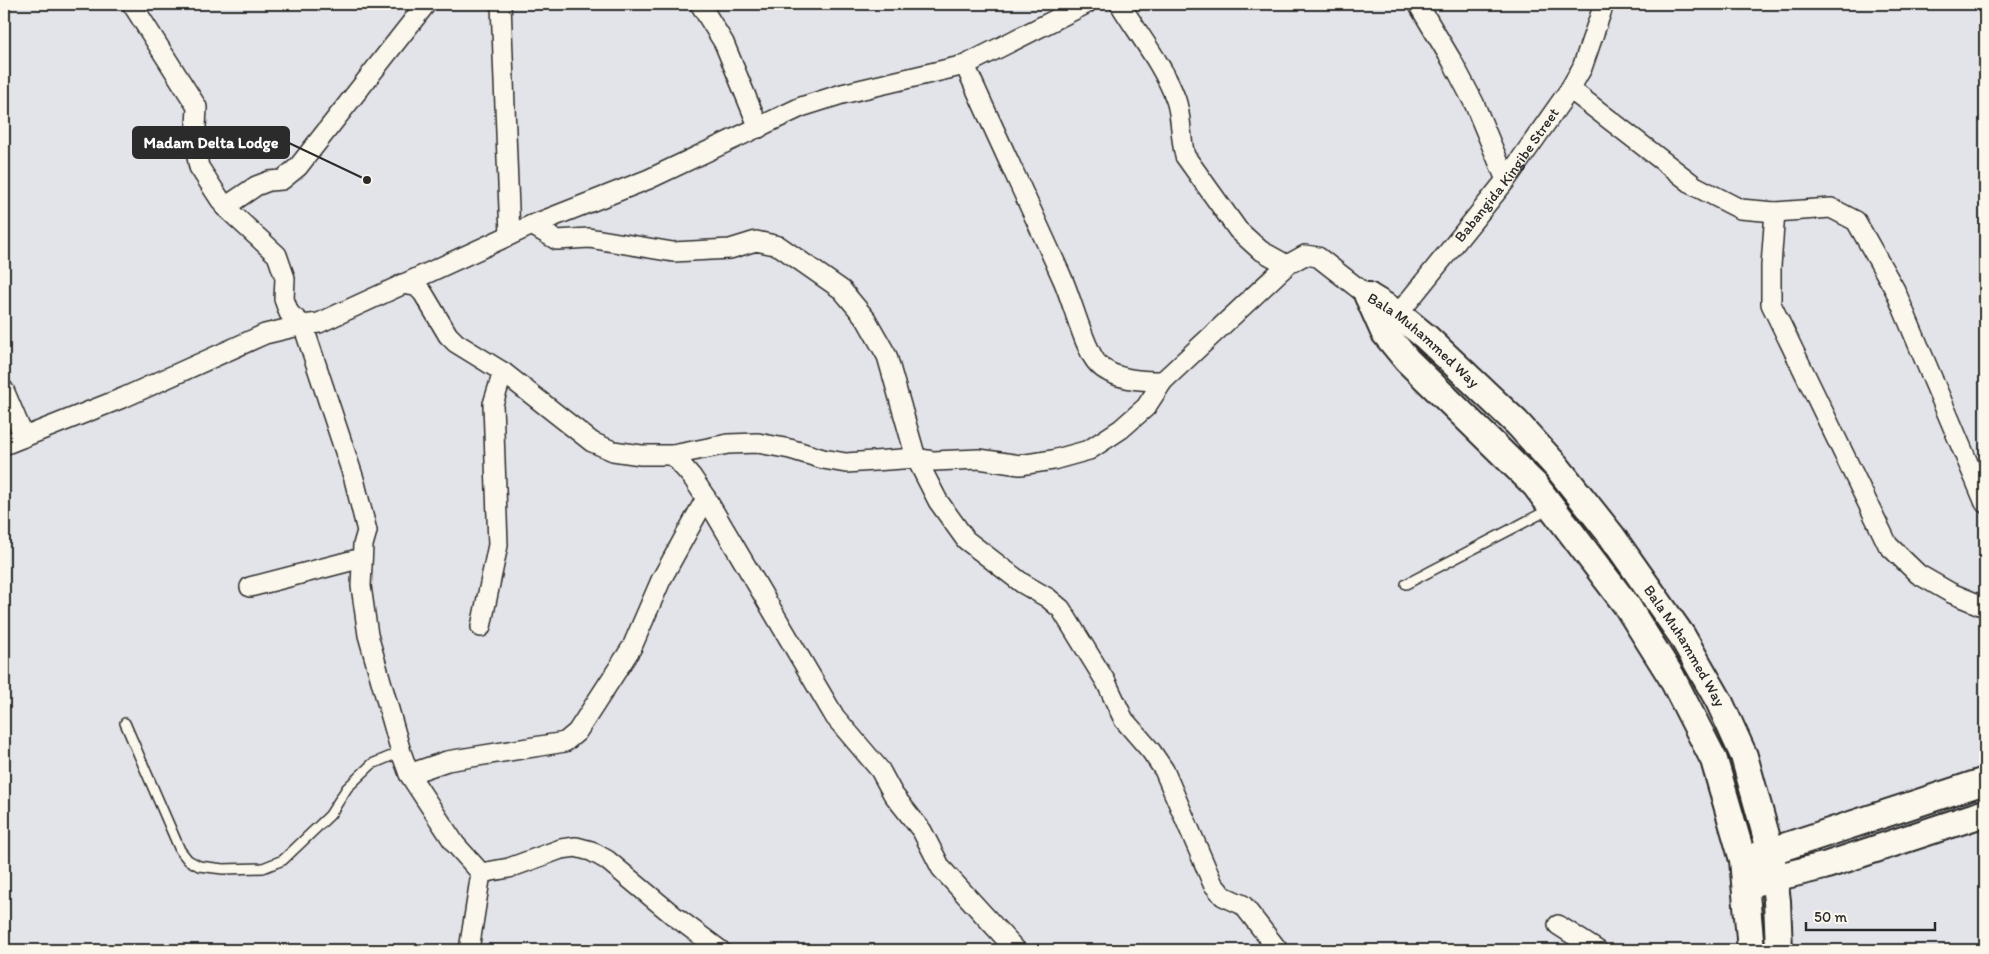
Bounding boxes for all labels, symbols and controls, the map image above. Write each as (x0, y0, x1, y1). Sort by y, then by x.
street label: Babangida Kingibe Street (1451, 104, 1563, 246)
callout: Madam Delta Lodge (133, 127, 289, 158)
text: Madam Delta Lodge (143, 133, 279, 153)
street label: Bala Muhammed Way (1364, 289, 1483, 391)
street label: Bala Muhammed Way (1640, 582, 1729, 709)
scale bar (1806, 899, 1935, 931)
text: 50 m (1814, 908, 1847, 926)

